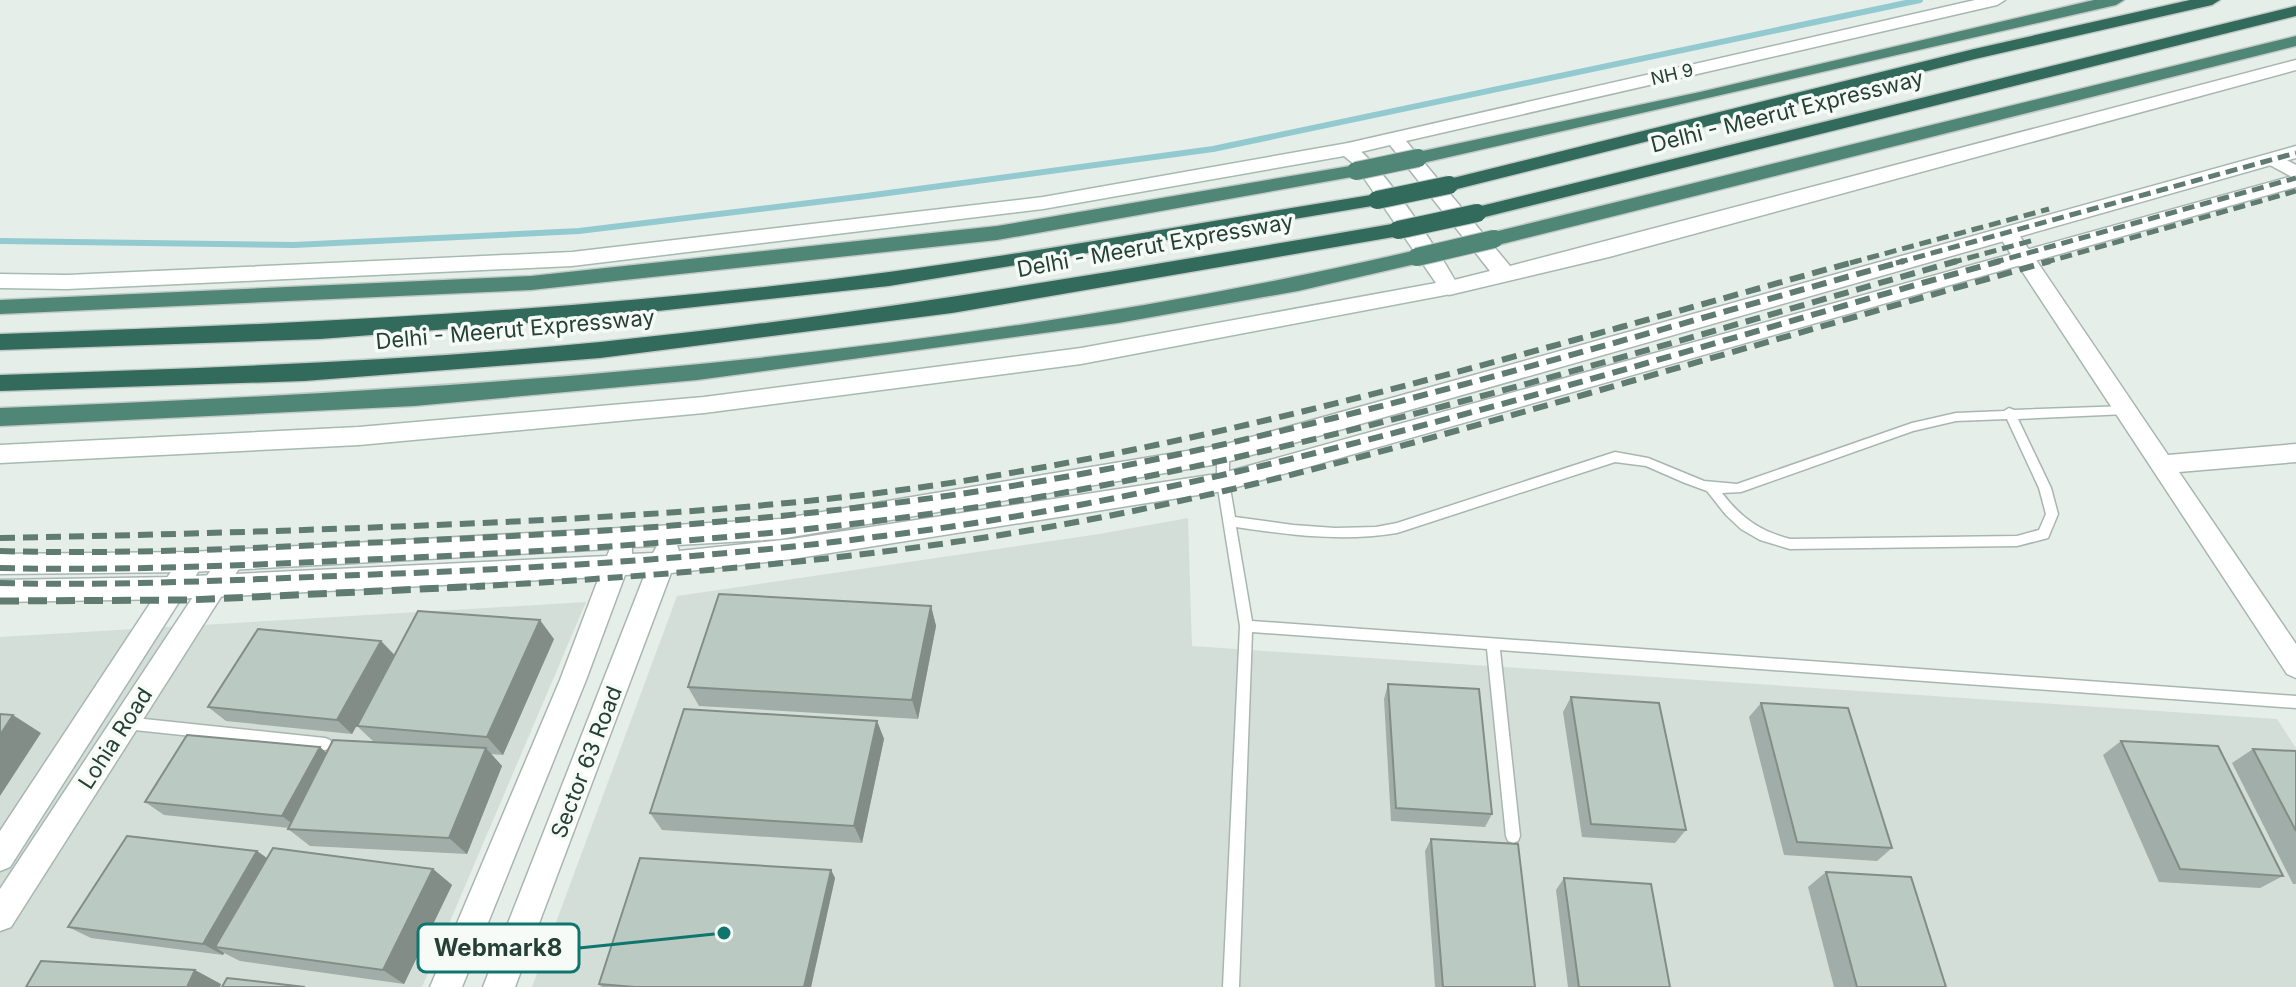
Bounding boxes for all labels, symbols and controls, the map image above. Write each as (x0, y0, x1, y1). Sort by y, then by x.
street label: NH 9 (1649, 59, 1695, 89)
street label: Delhi - Meerut Expressway (1648, 65, 1926, 157)
street label: Delhi - Meerut Expressway (1015, 208, 1295, 282)
street label: Delhi - Meerut Expressway (374, 304, 656, 354)
street label: Lohia Road (73, 682, 157, 794)
street label: Sector 63 Road (545, 682, 627, 842)
callout: Webmark8 (418, 924, 579, 972)
text: Webmark8 (434, 933, 562, 962)

